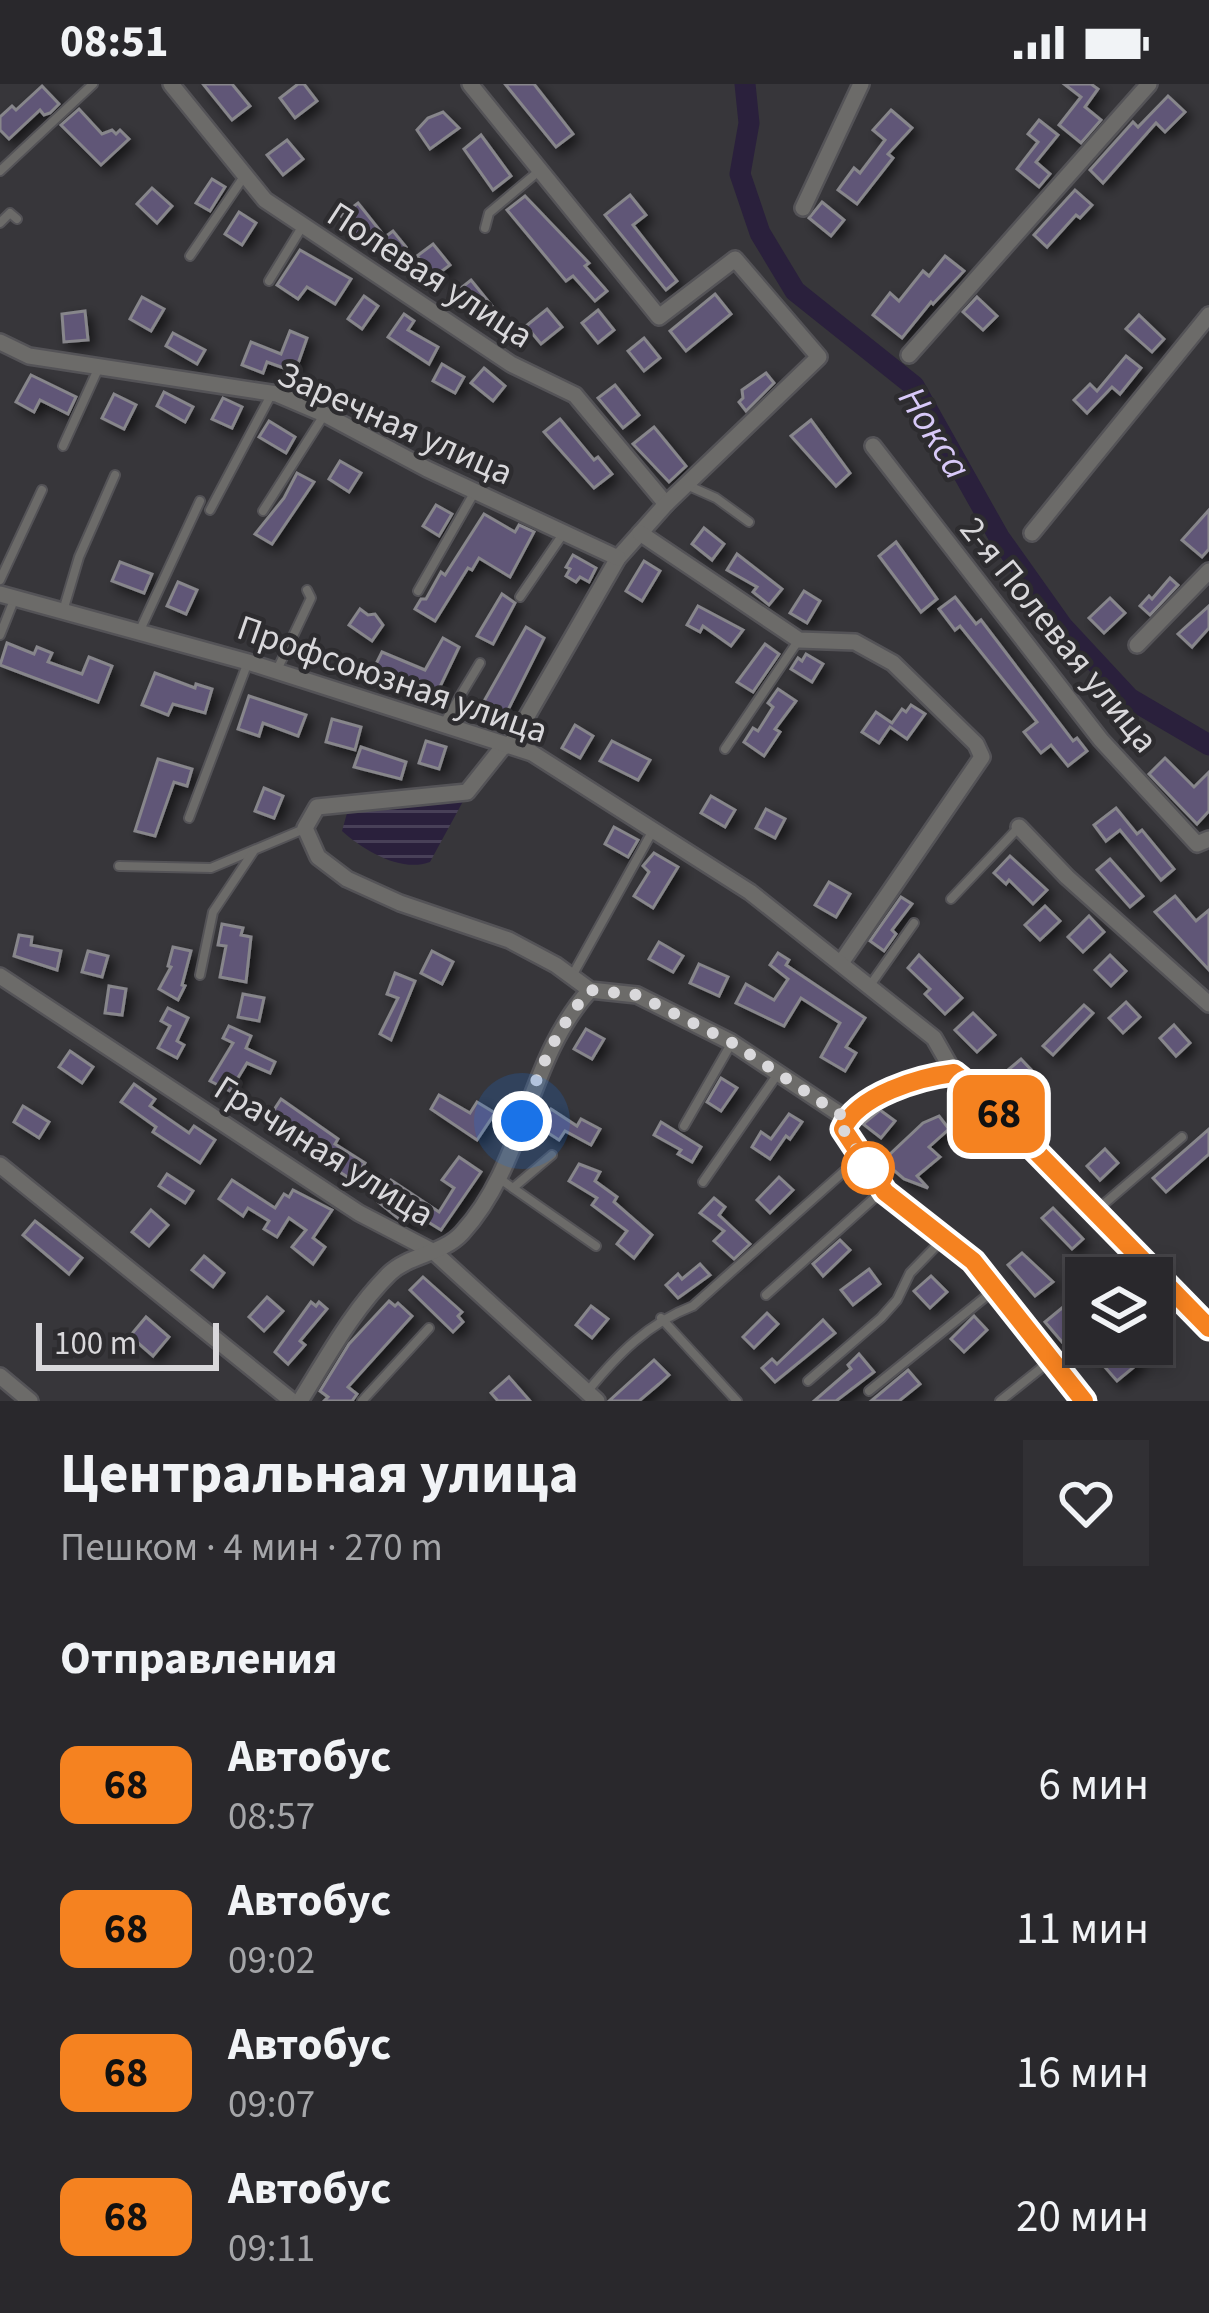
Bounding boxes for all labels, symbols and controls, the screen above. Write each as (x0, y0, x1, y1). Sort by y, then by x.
text: 08:51 (60, 10, 169, 74)
street label: Полевая улица (317, 190, 543, 361)
street label: Заречная улица (270, 349, 521, 498)
water label: Нокса (884, 376, 985, 490)
street label: 2-я Полевая улица (948, 506, 1170, 764)
street label: Профсоюзная улица (230, 602, 555, 756)
street label: Грачиная улица (204, 1063, 444, 1239)
line badge: 68 (945, 1075, 1053, 1153)
text: 68 (977, 1084, 1021, 1144)
your location (492, 1091, 552, 1151)
unlabelled marker (843, 1143, 893, 1193)
map controls (1065, 1257, 1173, 1365)
button: layers (1065, 1257, 1173, 1365)
scale bar (36, 1317, 219, 1370)
text: 100 m (54, 1320, 137, 1367)
text: Центральная улица (60, 1434, 579, 1515)
button: heart (1023, 1440, 1149, 1566)
text: Пешком · 4 мин · 270 m (60, 1520, 443, 1576)
text: Отправления (60, 1627, 338, 1691)
text: Автобус (228, 1725, 391, 1789)
text: 6 мин (1038, 1753, 1149, 1817)
text: 68 (104, 1755, 148, 1815)
text: 08:57 (228, 1789, 315, 1845)
text: Автобус (228, 1869, 391, 1933)
text: 11 мин (1016, 1897, 1149, 1961)
text: 68 (104, 1899, 148, 1959)
text: 09:02 (228, 1933, 315, 1989)
text: Автобус (228, 2013, 391, 2077)
text: 16 мин (1016, 2041, 1149, 2105)
text: 68 (104, 2043, 148, 2103)
text: 09:07 (228, 2077, 315, 2133)
text: Автобус (228, 2157, 391, 2221)
text: 20 мин (1016, 2185, 1149, 2249)
text: 68 (104, 2187, 148, 2247)
text: 09:11 (228, 2221, 315, 2277)

